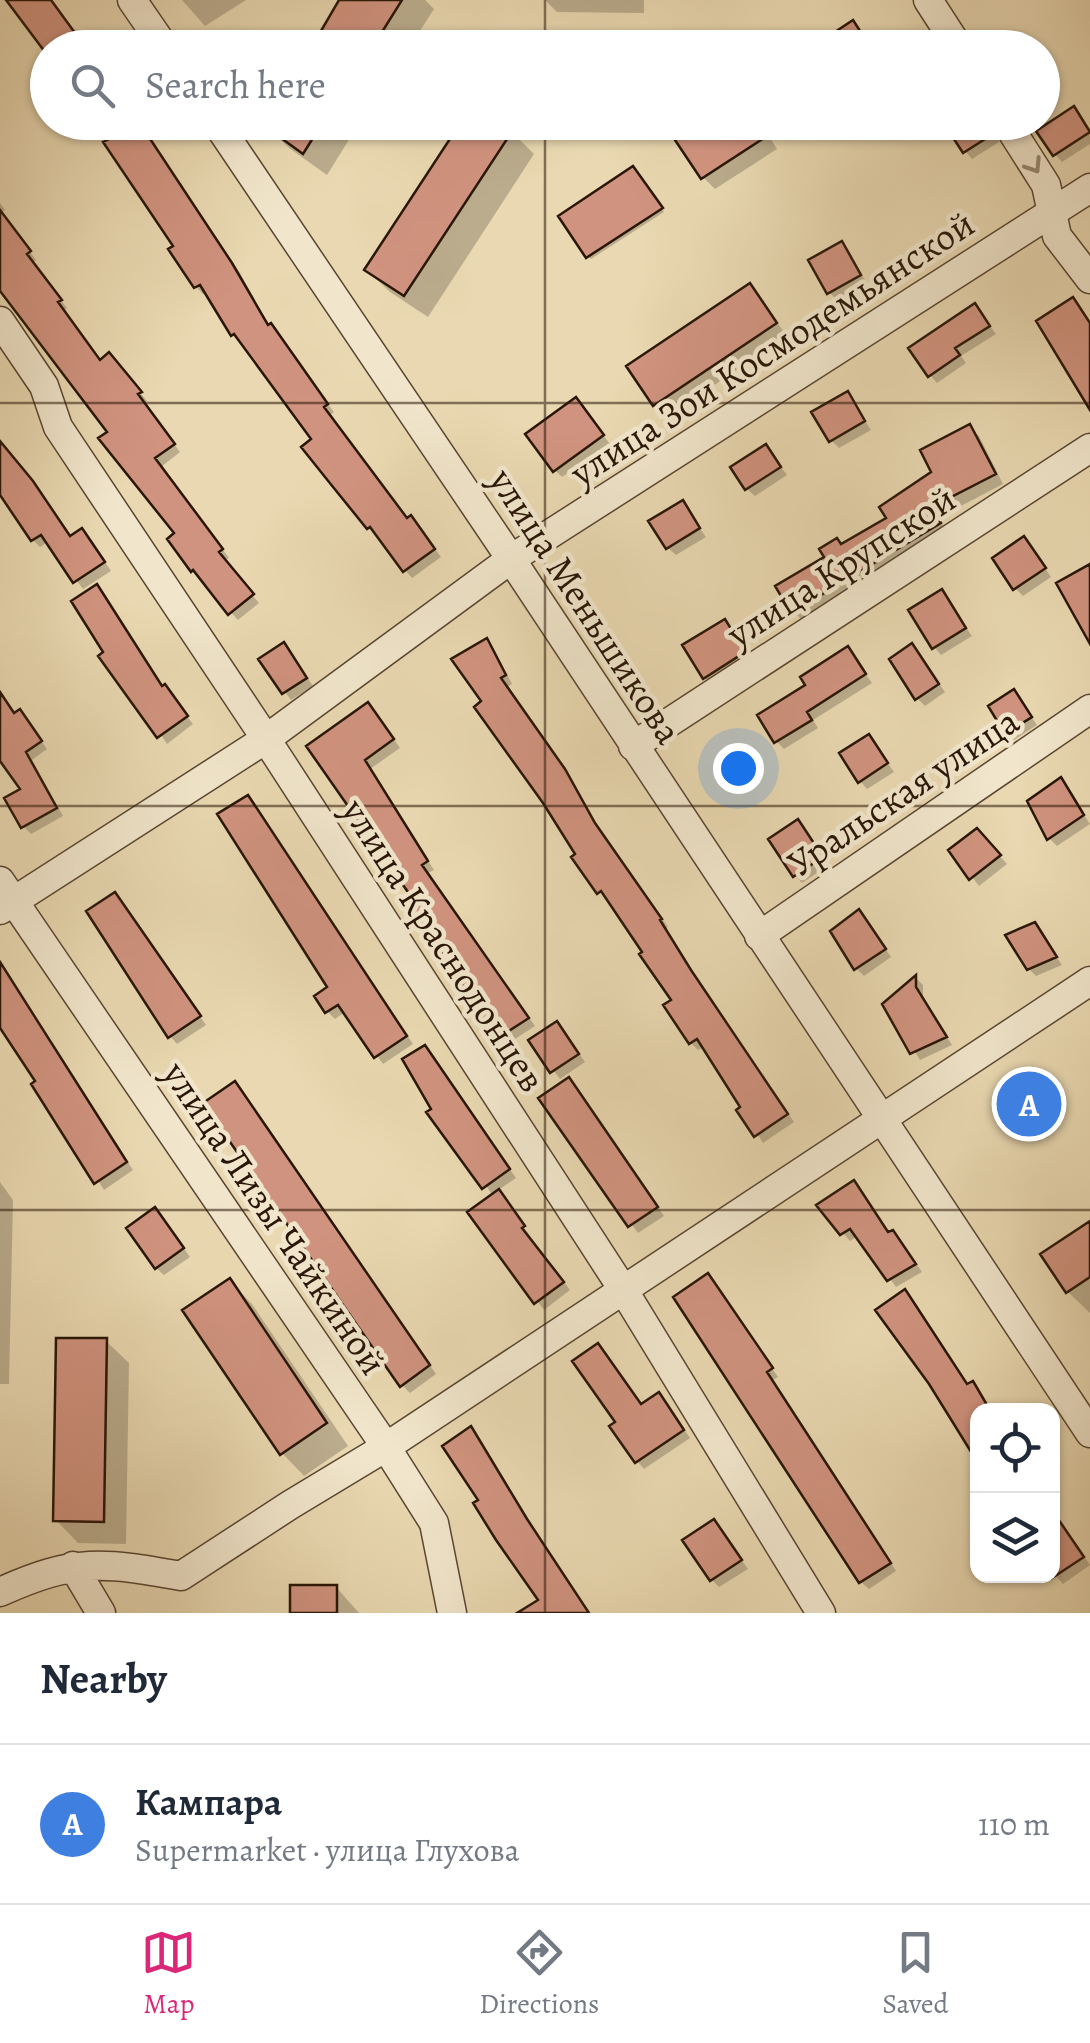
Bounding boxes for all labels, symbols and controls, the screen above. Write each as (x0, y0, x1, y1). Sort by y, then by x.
search box (30, 30, 1060, 140)
icon: search (65, 58, 120, 113)
text: Search here (145, 59, 326, 111)
one-way arrow (1022, 155, 1041, 173)
street label: улица Зои Космодемьянской (559, 198, 984, 499)
street label: улица Меньшикова (477, 457, 695, 754)
street label: улица Крупской (716, 473, 965, 660)
street label: Уральская улица (777, 695, 1030, 889)
your location (713, 743, 764, 794)
street label: улица Краснодонцев (329, 787, 558, 1102)
street label: улица Лизы Чайкиной (150, 1050, 399, 1385)
pin: A (996, 1066, 1062, 1142)
map controls (970, 1403, 1060, 1583)
button: locate (970, 1403, 1060, 1493)
button: layers (970, 1493, 1060, 1583)
text: Nearby (40, 1650, 167, 1707)
text: Кампара (135, 1776, 282, 1828)
text: A (62, 1802, 83, 1846)
text: 110 m (978, 1802, 1050, 1846)
text: Supermarket · улица Глухова (135, 1828, 520, 1872)
tab: Map (141, 1925, 196, 2023)
tab: Directions (479, 1925, 599, 2023)
tab: Saved (882, 1925, 949, 2023)

